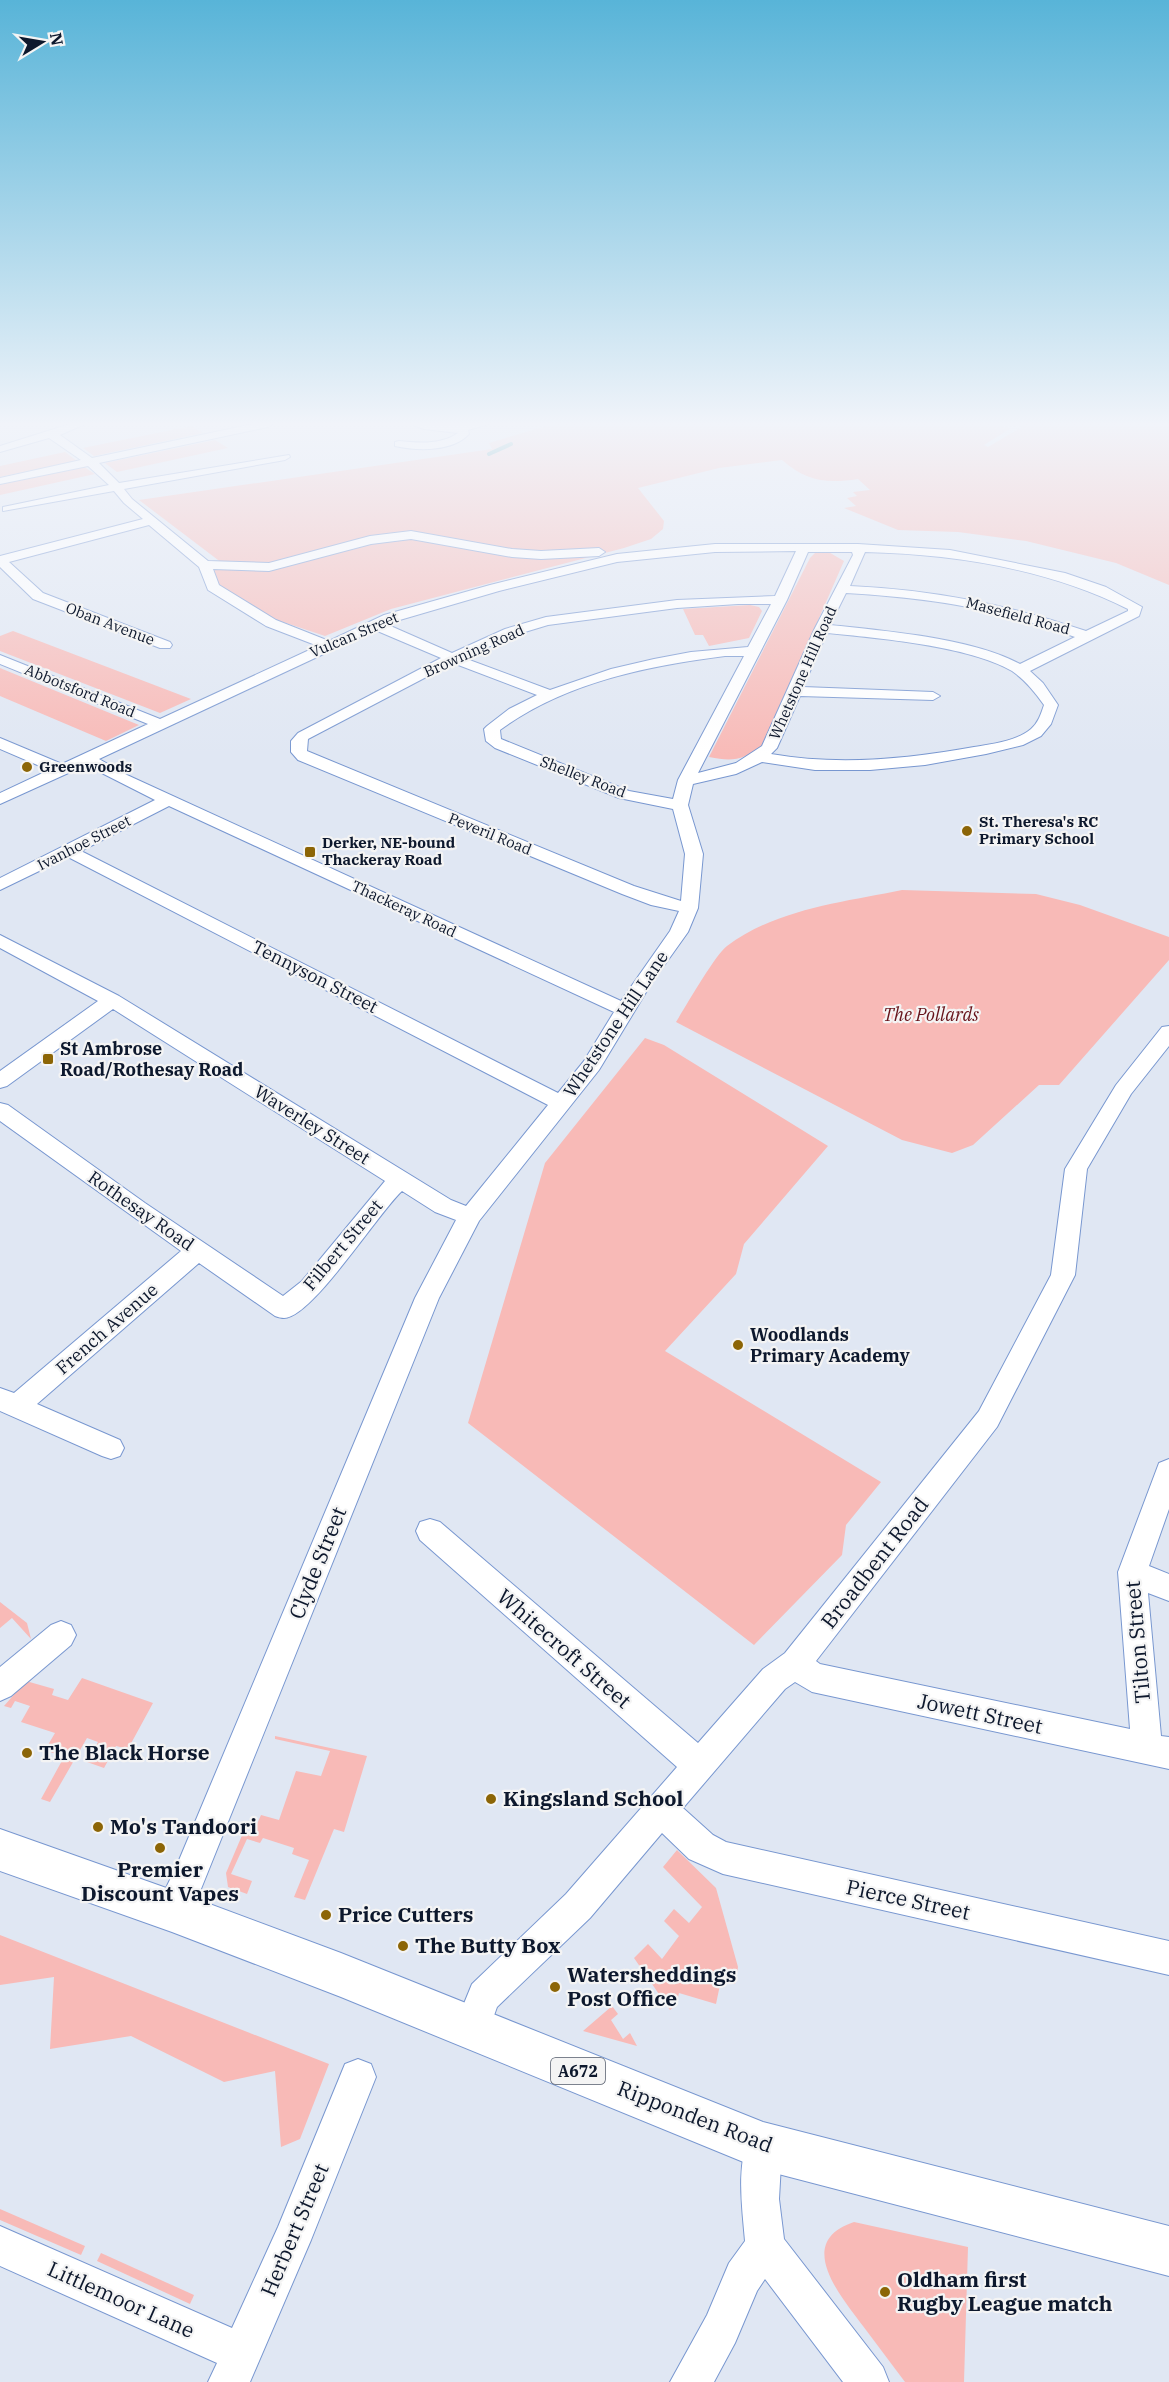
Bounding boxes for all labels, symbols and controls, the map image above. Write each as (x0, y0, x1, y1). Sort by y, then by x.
north arrow (12, 12, 72, 72)
text: N (46, 31, 68, 47)
street label: Masefield Road (964, 592, 1072, 639)
street label: Oban Avenue (63, 598, 157, 649)
street label: Whetstone Hill Road (765, 603, 841, 742)
street label: Vulcan Street (307, 607, 401, 662)
street label: Browning Road (421, 620, 527, 681)
street label: Abbotsford Road (22, 660, 138, 721)
street label: Shelley Road (538, 751, 629, 802)
place label: Greenwoods (39, 757, 132, 776)
marker: Greenwoods (20, 760, 34, 774)
street label: Peveril Road (446, 808, 535, 859)
street label: Ivanhoe Street (34, 811, 134, 874)
place label: St. Theresa's RC Primary School (979, 812, 1098, 848)
marker: St. Theresa's RC Primary School (960, 824, 974, 838)
place label: Derker, NE-bound Thackeray Road (322, 833, 456, 869)
marker: Derker, NE-bound Thackeray Road (303, 845, 317, 859)
street label: Thackeray Road (349, 876, 460, 941)
street label: Tennyson Street (249, 935, 382, 1018)
street label: Whetstone Hill Lane (558, 946, 673, 1101)
park label: The Pollards (883, 1003, 979, 1026)
place label: St Ambrose Road/Rothesay Road (60, 1037, 243, 1081)
marker: St Ambrose Road/Rothesay Road (41, 1052, 55, 1066)
street label: Waverley Street (250, 1080, 374, 1169)
street label: Rothesay Road (84, 1166, 199, 1256)
street label: Filbert Street (298, 1194, 387, 1295)
street label: French Avenue (51, 1278, 162, 1379)
place label: Woodlands Primary Academy (750, 1323, 911, 1367)
marker: Woodlands Primary Academy (731, 1338, 745, 1352)
street label: Broadbent Road (814, 1491, 934, 1634)
street label: Clyde Street (282, 1502, 352, 1623)
street label: Tilton Street (1118, 1580, 1156, 1705)
street label: Whitecroft Street (492, 1582, 638, 1714)
street label: Jowett Street (915, 1686, 1045, 1740)
place label: The Black Horse (39, 1738, 210, 1766)
marker: The Black Horse (20, 1746, 34, 1760)
place label: Kingsland School (503, 1784, 684, 1812)
marker: Kingsland School (484, 1792, 498, 1806)
place label: Mo's Tandoori (110, 1812, 257, 1840)
marker: Mo's Tandoori (91, 1820, 105, 1834)
marker: Premier Discount Vapes (153, 1841, 167, 1855)
place label: Premier Discount Vapes (81, 1855, 239, 1907)
street label: Pierce Street (844, 1872, 973, 1926)
place label: Price Cutters (338, 1900, 474, 1928)
marker: Price Cutters (319, 1908, 333, 1922)
place label: The Butty Box (415, 1931, 561, 1959)
marker: The Butty Box (396, 1939, 410, 1953)
place label: Watersheddings Post Office (567, 1960, 736, 2012)
marker: Watersheddings Post Office (548, 1980, 562, 1994)
road number: A672 (551, 2058, 605, 2084)
street label: Ripponden Road (614, 2074, 777, 2159)
street label: Herbert Street (253, 2159, 335, 2300)
street label: Littlemoor Lane (44, 2254, 199, 2344)
place label: Oldham first Rugby League match (897, 2265, 1113, 2317)
marker: Oldham first Rugby League match (878, 2285, 892, 2299)

